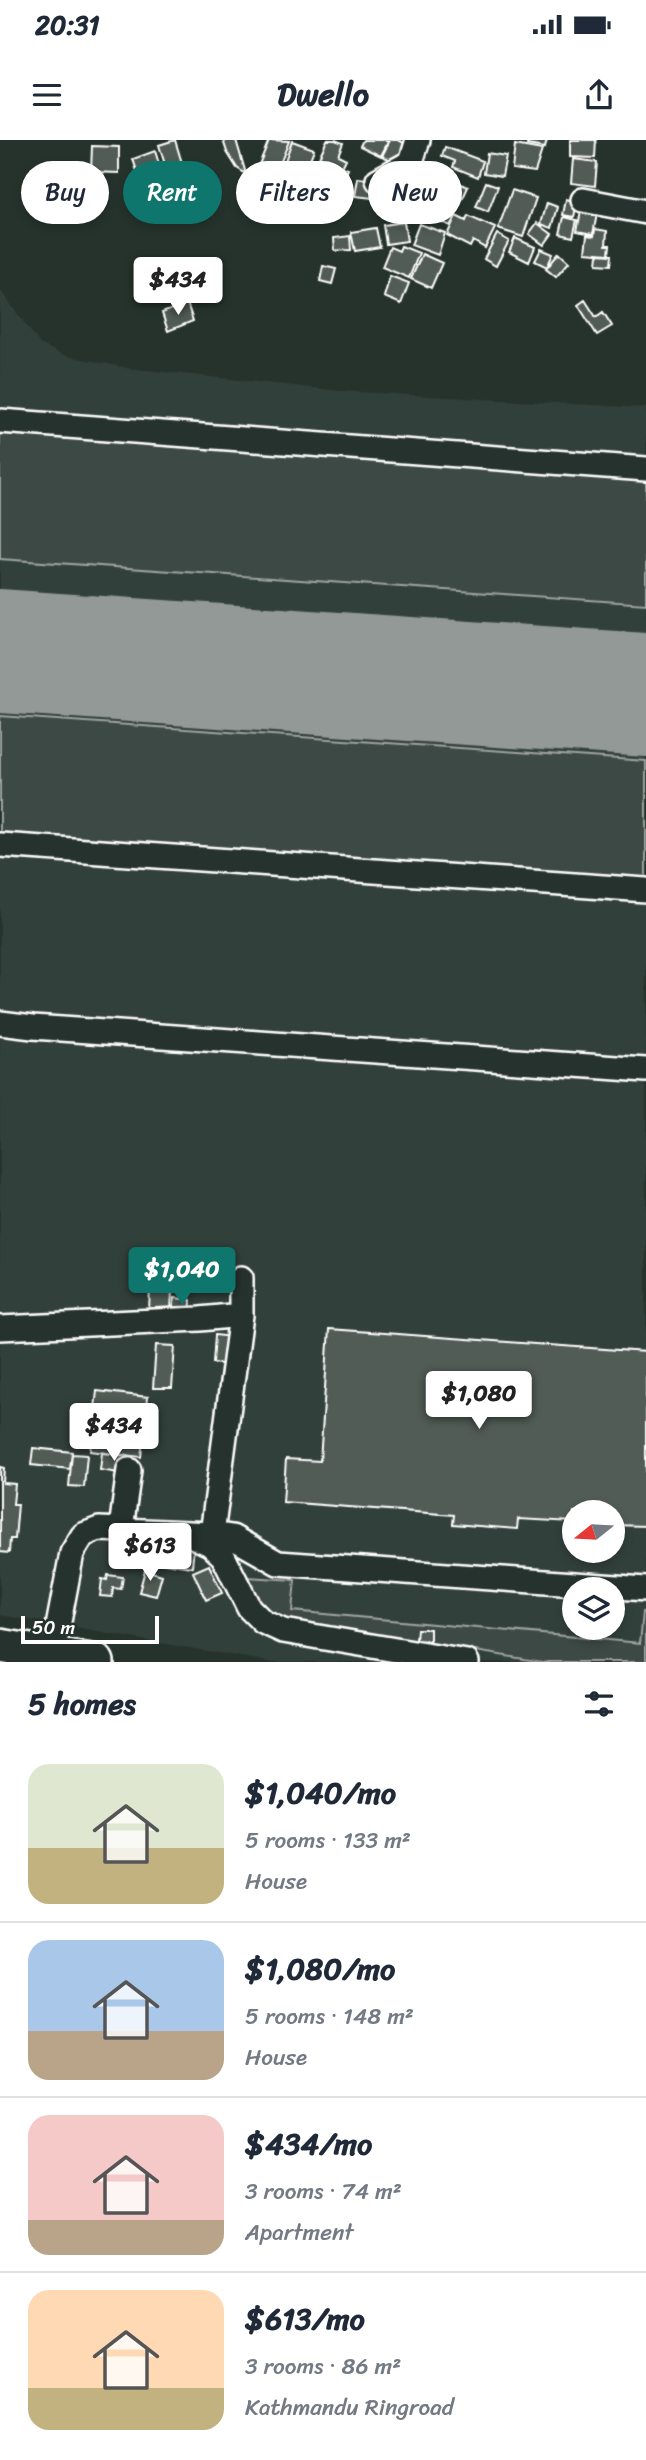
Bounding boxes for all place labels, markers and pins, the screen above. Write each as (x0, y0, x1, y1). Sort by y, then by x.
pin: $434 (137, 258, 219, 317)
pin: $1,040 (125, 1248, 239, 1307)
pin: $1,080 (422, 1372, 536, 1431)
pin: $434 (73, 1404, 155, 1463)
pin: $613 (109, 1524, 191, 1583)

